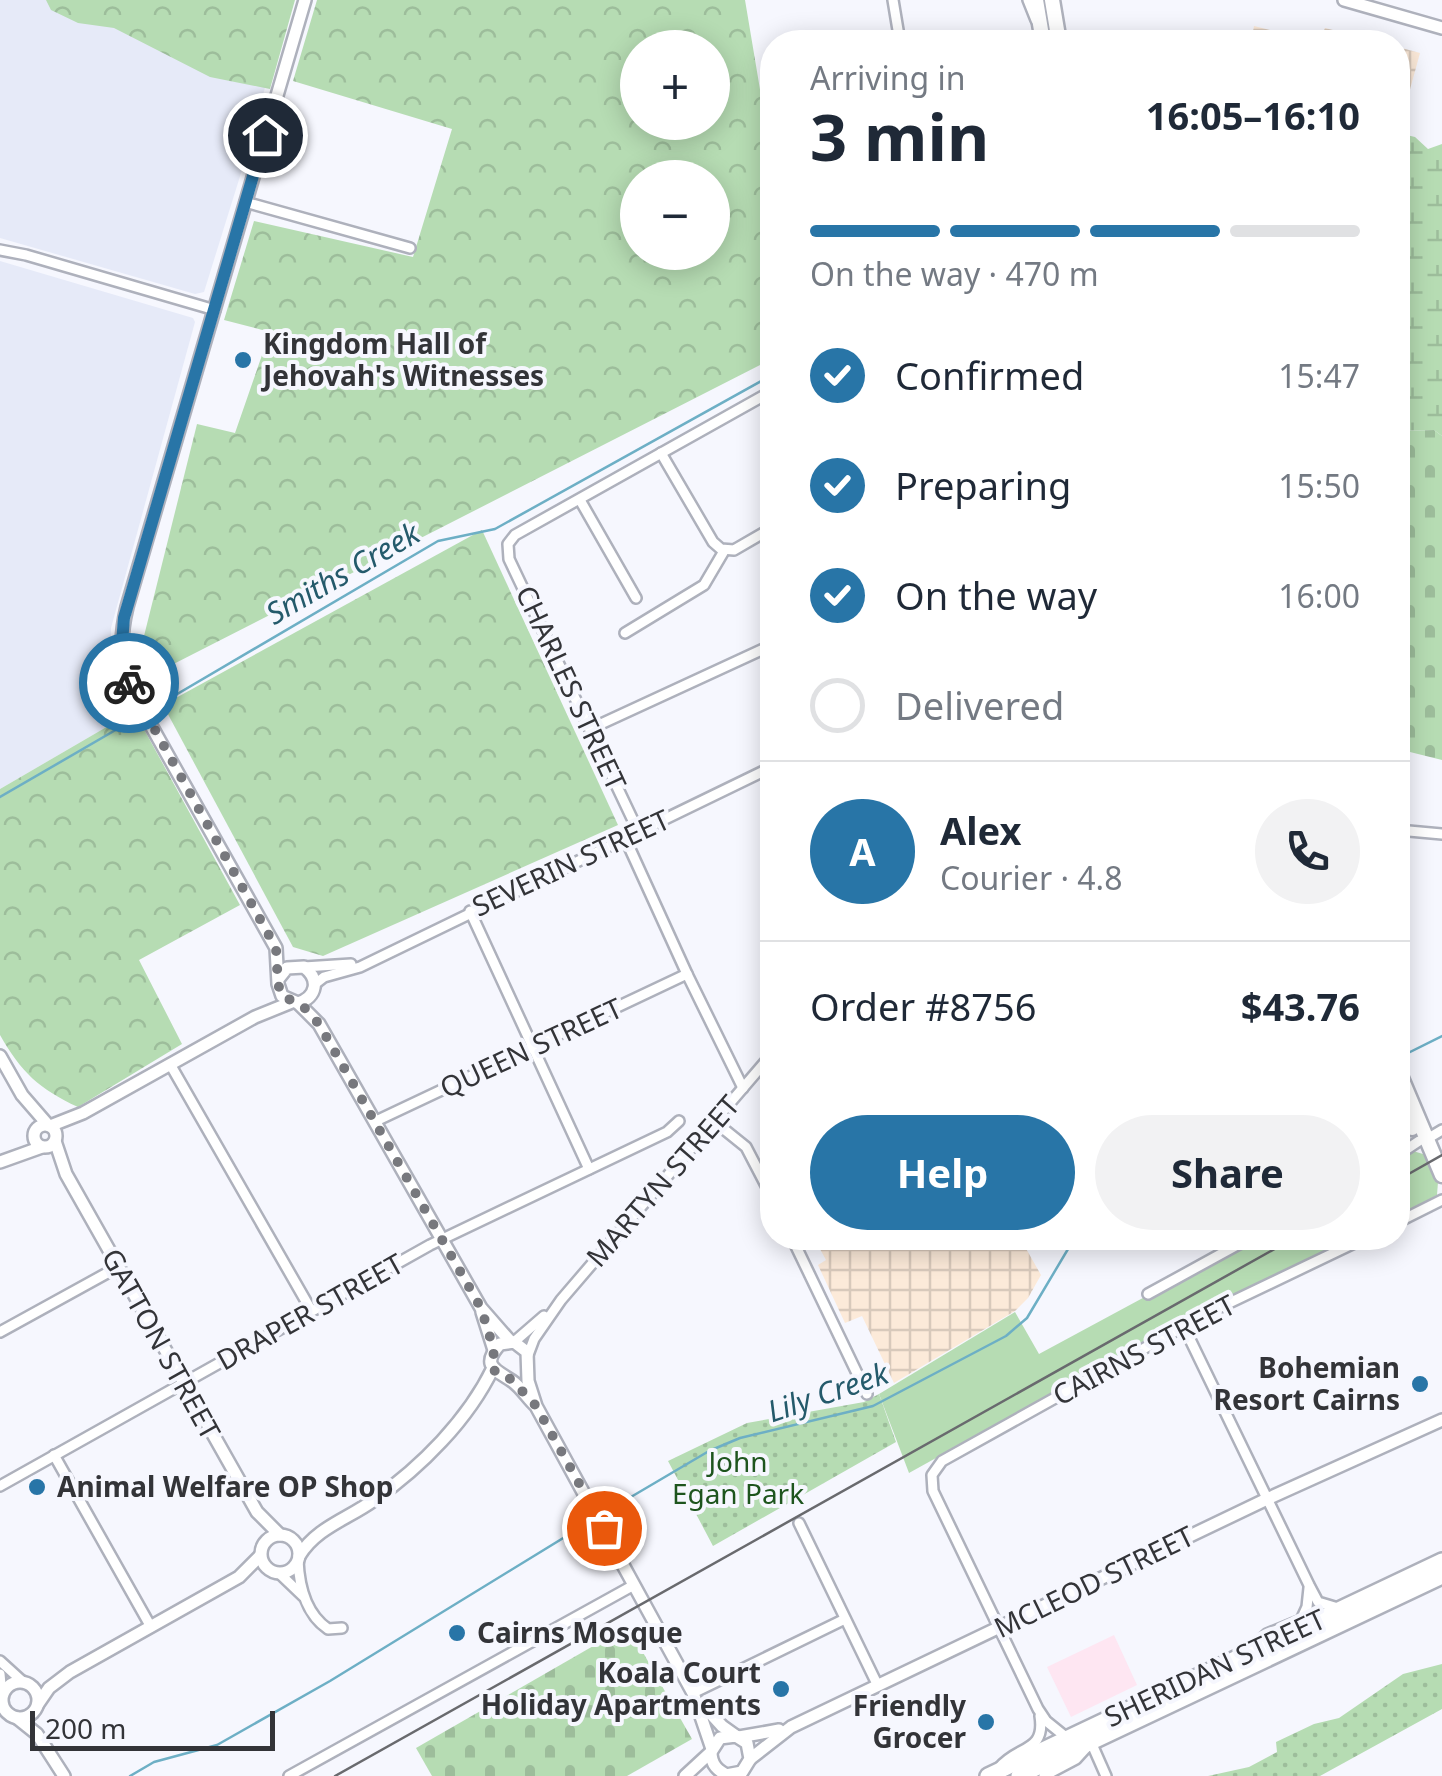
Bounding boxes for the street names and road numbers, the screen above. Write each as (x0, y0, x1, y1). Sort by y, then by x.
street label: CHARLES STREET (508, 579, 636, 796)
street label: SEVERIN STREET (466, 800, 676, 925)
street label: QUEEN STREET (433, 988, 628, 1106)
street label: MARTYN STREET (577, 1086, 748, 1274)
street label: GATTON STREET (94, 1241, 230, 1446)
street label: DRAPER STREET (209, 1244, 410, 1378)
street label: CAIRNS STREET (1046, 1285, 1242, 1413)
street label: MCLEOD STREET (987, 1516, 1200, 1646)
street label: SHERIDAN STREET (1098, 1599, 1332, 1735)

